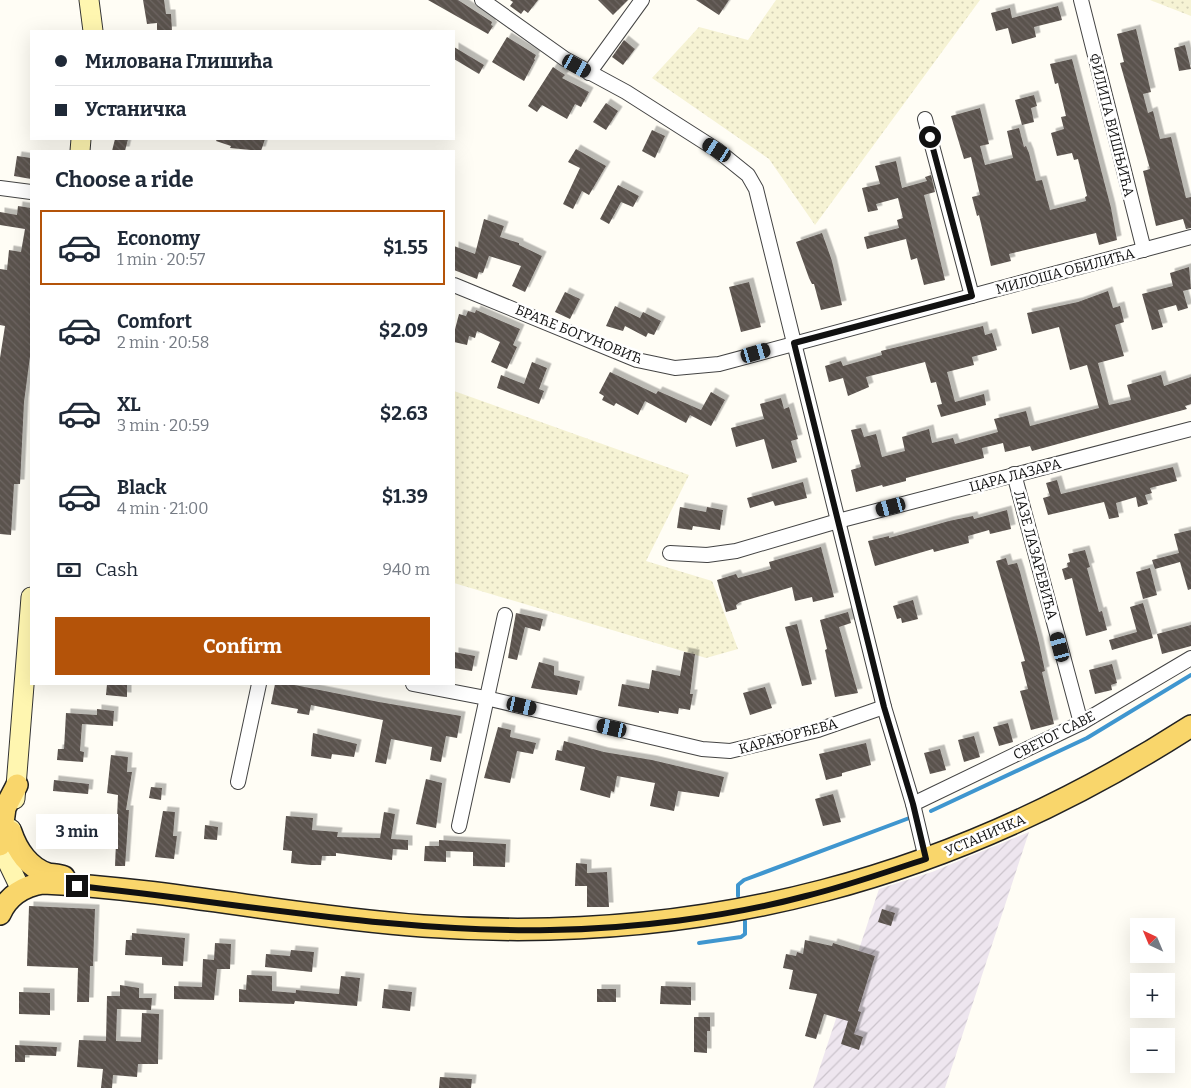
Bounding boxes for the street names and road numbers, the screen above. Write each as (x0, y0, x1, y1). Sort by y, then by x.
street label: ФИЛИПА ВИШЊИЋА (1085, 52, 1138, 199)
street label: МИЛОША ОБИЛИЋА (994, 245, 1136, 298)
street label: БРАЋЕ БОГУНОВИЋ (513, 301, 645, 368)
street label: ЦАРА ЛАЗАРА (967, 455, 1063, 496)
street label: ЛАЗЕ ЛАЗАРЕВИЋА (1010, 489, 1061, 621)
street label: СВЕТОГ САВЕ (1010, 707, 1098, 763)
street label: КАРАЂОРЂЕВА (737, 715, 839, 758)
street label: УСТАНИЧКА (943, 811, 1028, 860)

